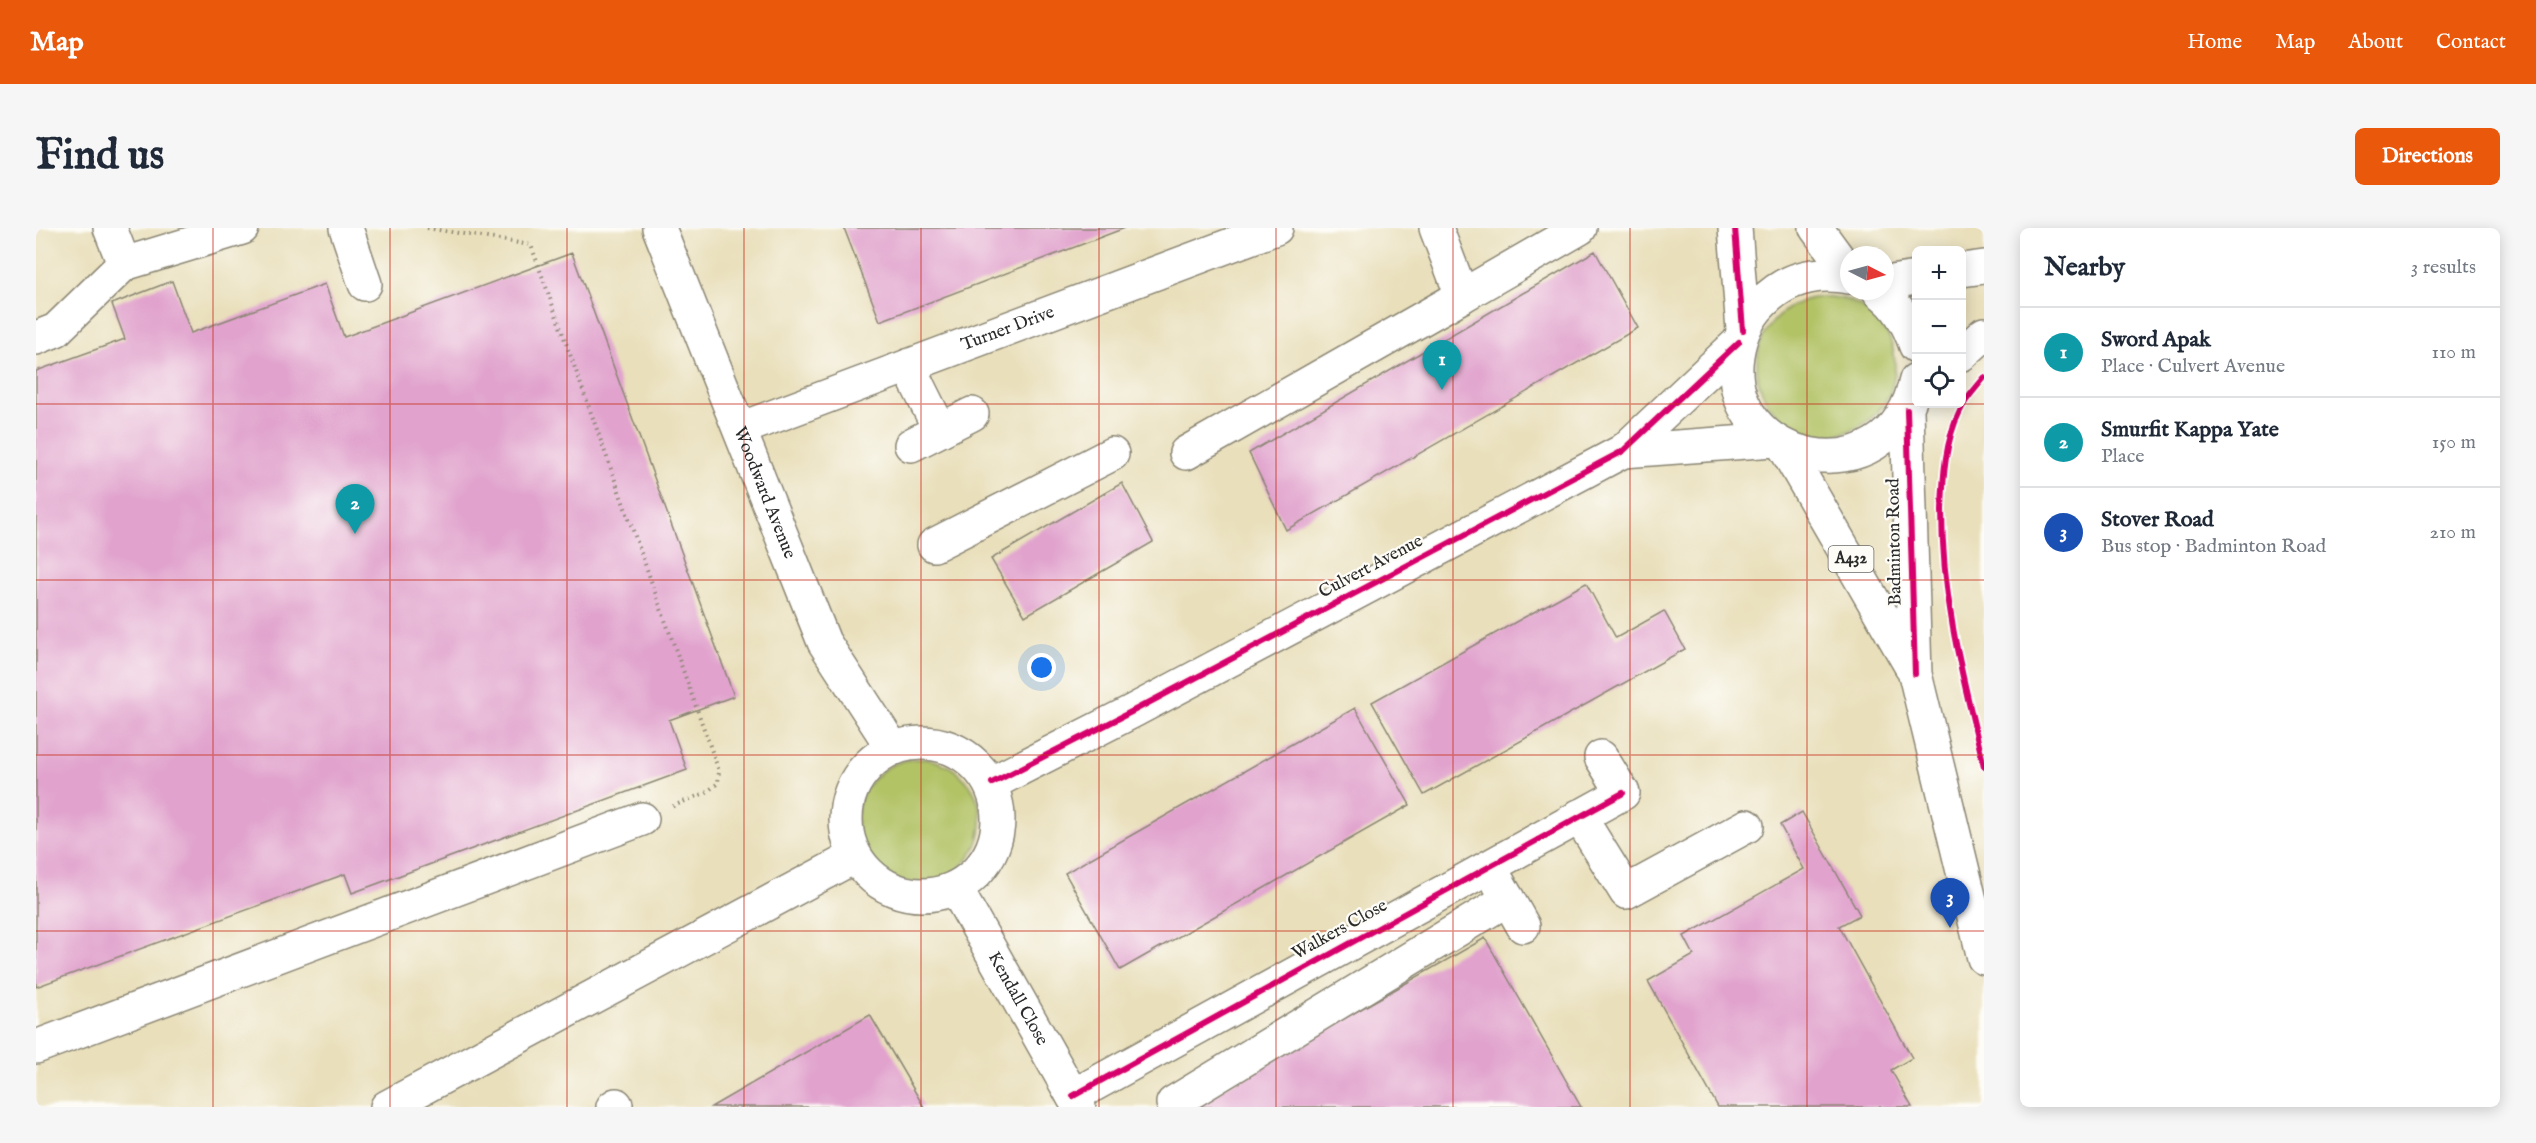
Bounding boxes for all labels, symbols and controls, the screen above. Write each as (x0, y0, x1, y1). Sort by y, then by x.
text: Map (30, 25, 84, 60)
text: Home (2187, 29, 2242, 56)
text: Map (2275, 29, 2315, 56)
text: About (2348, 29, 2403, 56)
text: Contact (2436, 29, 2506, 56)
button: Directions (2355, 128, 2500, 185)
text: Find us (36, 130, 164, 183)
north arrow (1840, 246, 1894, 300)
map controls (1912, 246, 1966, 408)
button: + (1912, 246, 1966, 300)
text: Nearby (2044, 251, 2125, 284)
text: 3 results (2411, 255, 2476, 280)
button: − (1912, 300, 1966, 354)
street label: Turner Drive (958, 301, 1058, 357)
text: Sword Apak (2101, 326, 2211, 354)
pin: 1 (1422, 340, 1462, 390)
text: 1 (2060, 340, 2067, 365)
text: 110 m (2432, 340, 2476, 365)
button: locate (1912, 354, 1966, 408)
text: Place · Culvert Avenue (2101, 354, 2285, 379)
text: Smurfit Kappa Yate (2101, 416, 2279, 444)
street label: Woodward Avenue (728, 424, 801, 562)
text: 2 (2059, 430, 2068, 455)
text: 150 m (2432, 430, 2476, 455)
text: Place (2101, 444, 2144, 469)
street label: Badminton Road (1882, 478, 1908, 606)
pin: 2 (336, 484, 374, 534)
text: Stover Road (2101, 506, 2214, 534)
text: 3 (2060, 520, 2067, 545)
text: 210 m (2430, 520, 2476, 545)
street label: Culvert Avenue (1315, 530, 1427, 604)
text: Bus stop · Badminton Road (2101, 534, 2326, 559)
road number: A432 (1828, 546, 1874, 572)
your location (1027, 653, 1056, 682)
pin: 3 (1930, 878, 1970, 928)
street label: Walkers Close (1288, 894, 1392, 966)
street label: Kendall Close (982, 948, 1054, 1050)

